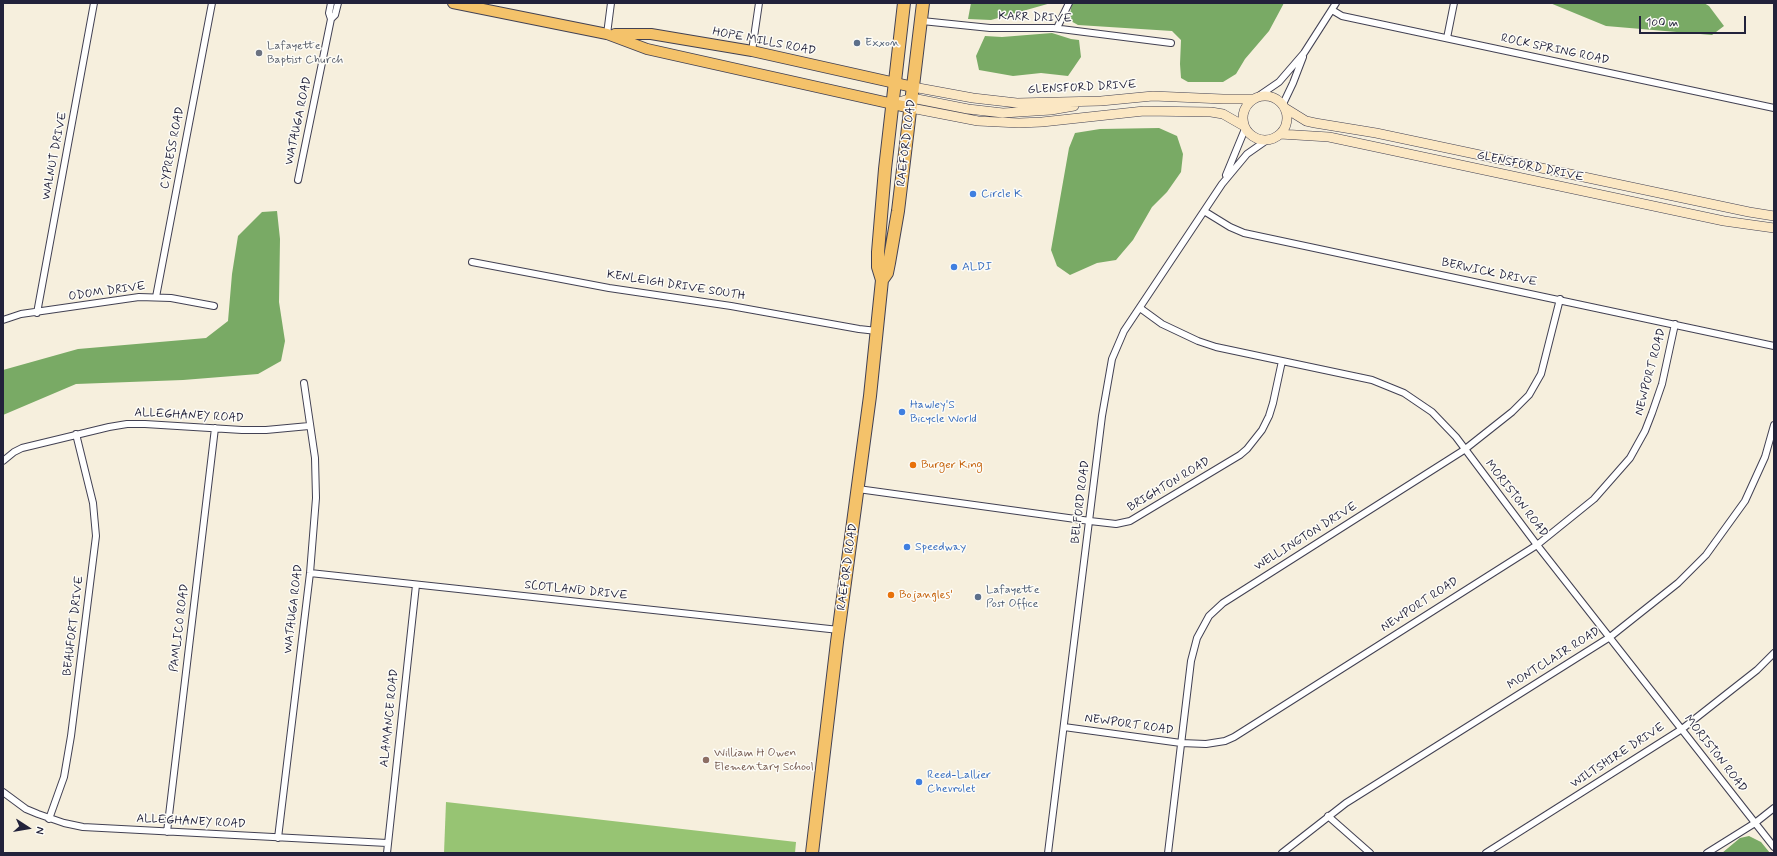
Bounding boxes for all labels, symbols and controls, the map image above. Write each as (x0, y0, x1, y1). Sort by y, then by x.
scale bar (1641, 8, 1748, 34)
street label: KARR DRIVE (998, 10, 1072, 26)
text: 100 m (1646, 15, 1678, 31)
street label: HOPE MILLS ROAD (711, 25, 817, 59)
street label: ROCK SPRING ROAD (1500, 31, 1610, 69)
place label: Exxon (865, 36, 899, 50)
marker: Exxon (852, 38, 862, 48)
place label: Lafayette Baptist Church (267, 39, 343, 67)
marker: Lafayette Baptist Church (254, 48, 264, 58)
street label: WATAUGA ROAD (283, 75, 315, 167)
street label: GLENSFORD DRIVE (1027, 78, 1137, 98)
street label: RAEFORD ROAD (895, 99, 919, 187)
street label: CYPRESS ROAD (158, 106, 188, 190)
street label: WALNUT DRIVE (39, 111, 71, 201)
street label: GLENSFORD DRIVE (1475, 149, 1585, 185)
place label: Circle K (981, 187, 1022, 201)
marker: Circle K (968, 189, 978, 199)
street label: BERWICK DRIVE (1440, 256, 1538, 290)
place label: ALDI (962, 260, 992, 274)
marker: ALDI (949, 262, 959, 272)
street label: KENLEIGH DRIVE SOUTH (606, 268, 746, 304)
street label: ODOM DRIVE (68, 279, 146, 305)
street label: NEWPORT ROAD (1632, 327, 1670, 417)
place label: Hawley'S Bicycle World (910, 398, 977, 426)
street label: ALLEGHANEY ROAD (134, 406, 244, 426)
marker: Hawley'S Bicycle World (897, 407, 907, 417)
street label: BRIGHTON ROAD (1125, 455, 1213, 515)
street label: MORISTON ROAD (1481, 457, 1551, 541)
place label: Burger King (921, 458, 983, 472)
marker: Burger King (908, 460, 918, 470)
street label: BELFORD ROAD (1069, 460, 1093, 544)
street label: WELLINGTON DRIVE (1252, 499, 1360, 575)
street label: RAEFORD ROAD (835, 523, 861, 611)
place label: Speedway (915, 540, 966, 554)
marker: Speedway (902, 542, 912, 552)
street label: WATAUGA ROAD (281, 563, 307, 655)
street label: BEAUFORT DRIVE (61, 575, 87, 677)
street label: NEWPORT ROAD (1379, 575, 1461, 635)
street label: SCOTLAND DRIVE (524, 578, 628, 604)
street label: PAMLICO ROAD (167, 583, 193, 673)
place label: Lafayette Post Office (986, 583, 1040, 611)
place label: Bojangles' (899, 588, 953, 602)
marker: Bojangles' (886, 590, 896, 600)
marker: Lafayette Post Office (973, 592, 983, 602)
street label: MONTCLAIR ROAD (1505, 625, 1603, 693)
street label: ALAMANCE ROAD (378, 668, 402, 768)
street label: NEWPORT ROAD (1084, 712, 1174, 738)
street label: MORISTON ROAD (1680, 712, 1750, 796)
street label: WILTSHIRE DRIVE (1568, 720, 1668, 792)
place label: William H Owen Elementary School (714, 746, 814, 774)
marker: William H Owen Elementary School (701, 755, 711, 765)
place label: Reed-Lallier Chevrolet (927, 768, 991, 796)
marker: Reed-Lallier Chevrolet (914, 777, 924, 787)
north arrow (8, 808, 48, 848)
street label: ALLEGHANEY ROAD (136, 812, 246, 832)
text: N (32, 825, 47, 836)

